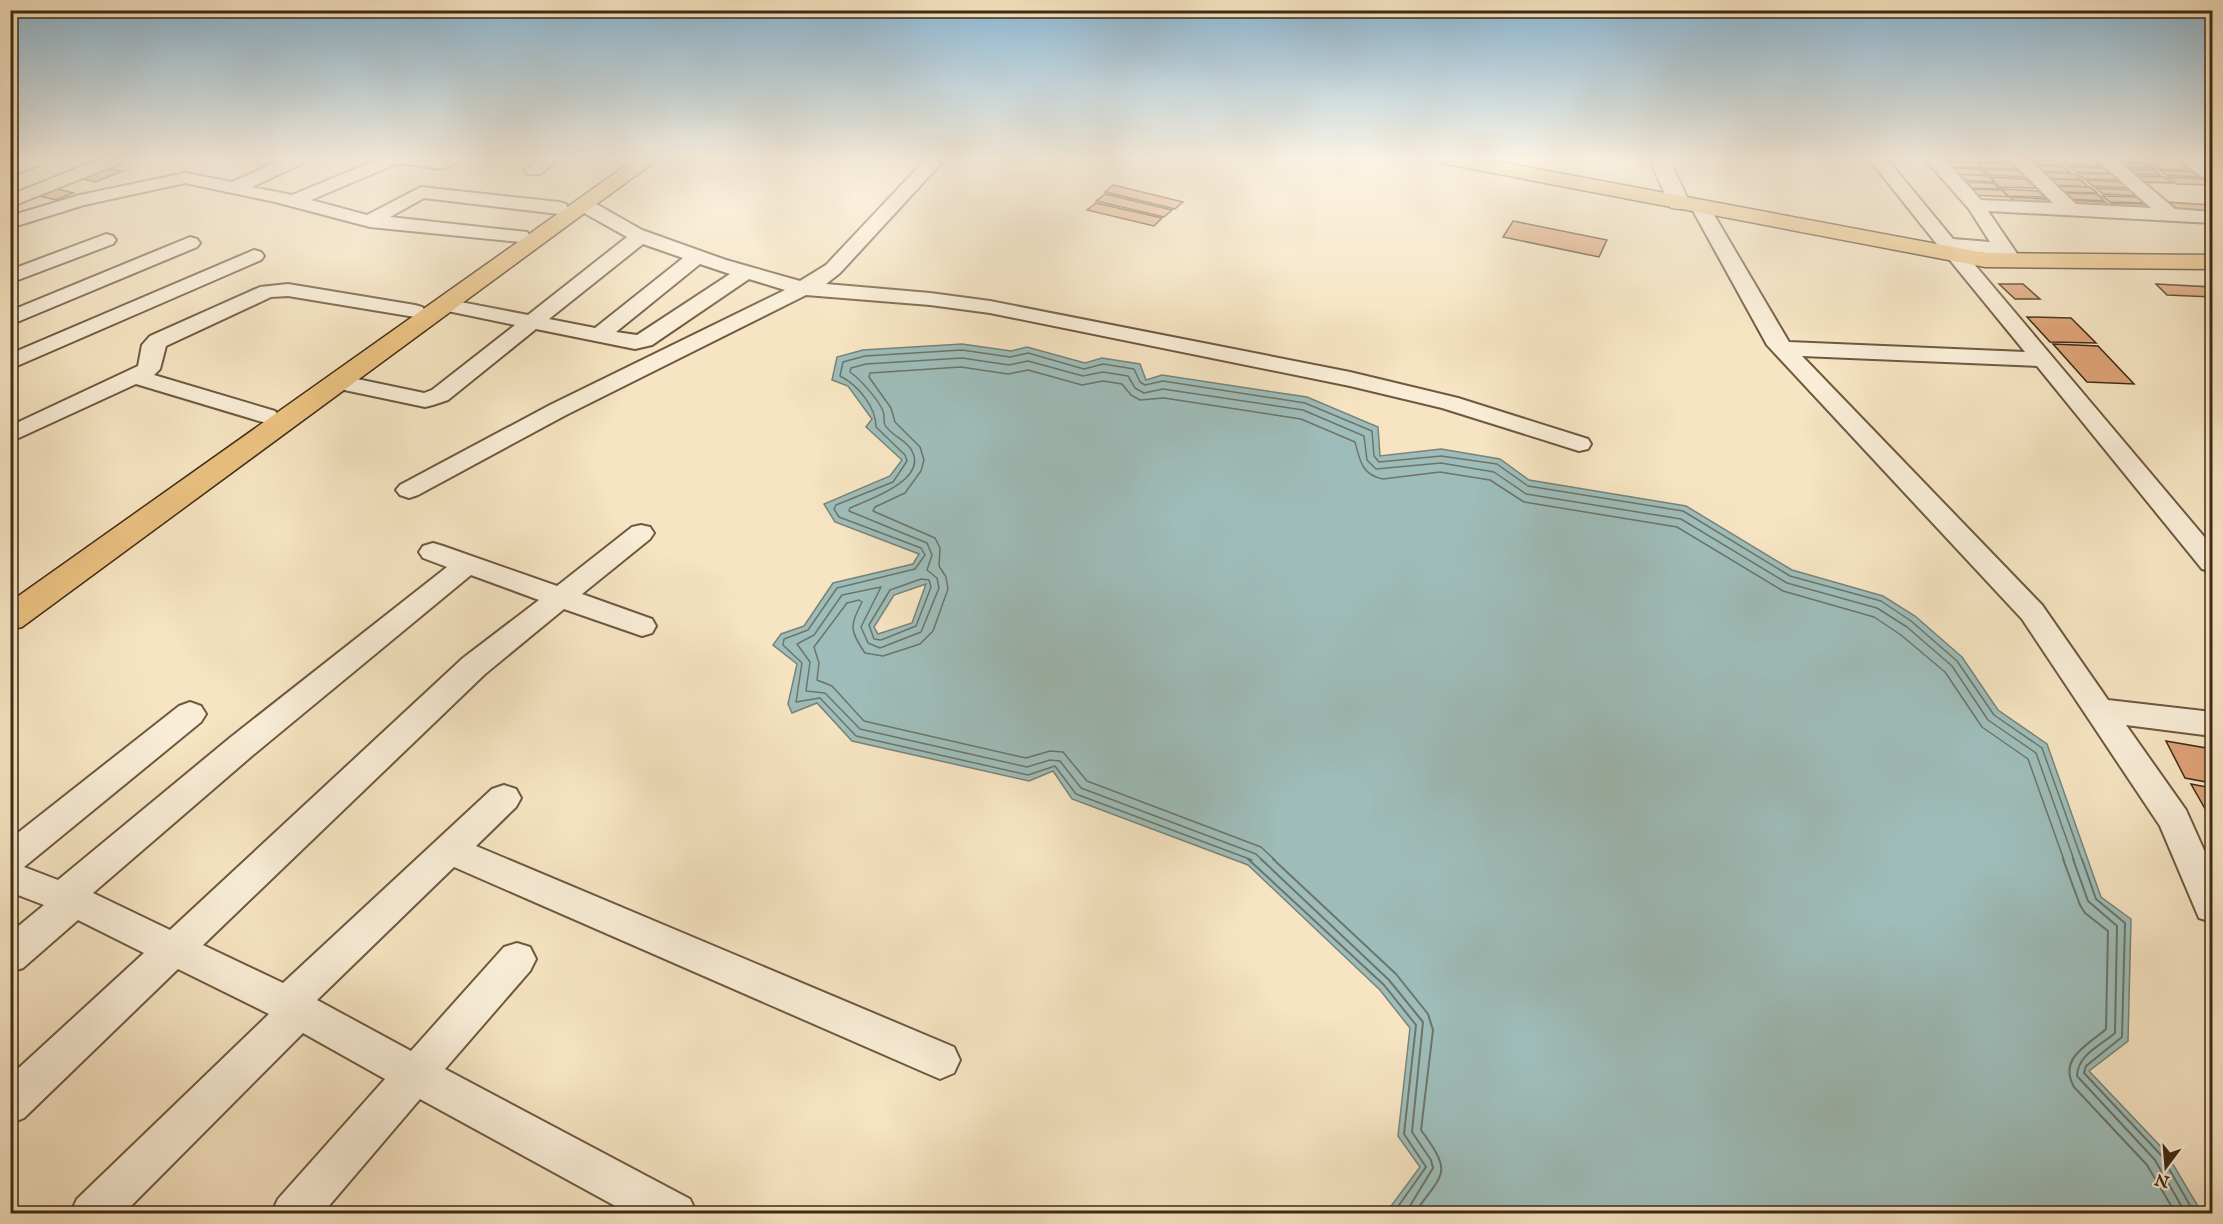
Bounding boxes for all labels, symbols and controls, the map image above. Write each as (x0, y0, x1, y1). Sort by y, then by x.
north arrow (2136, 1137, 2196, 1197)
text: N (2153, 1168, 2173, 1191)

